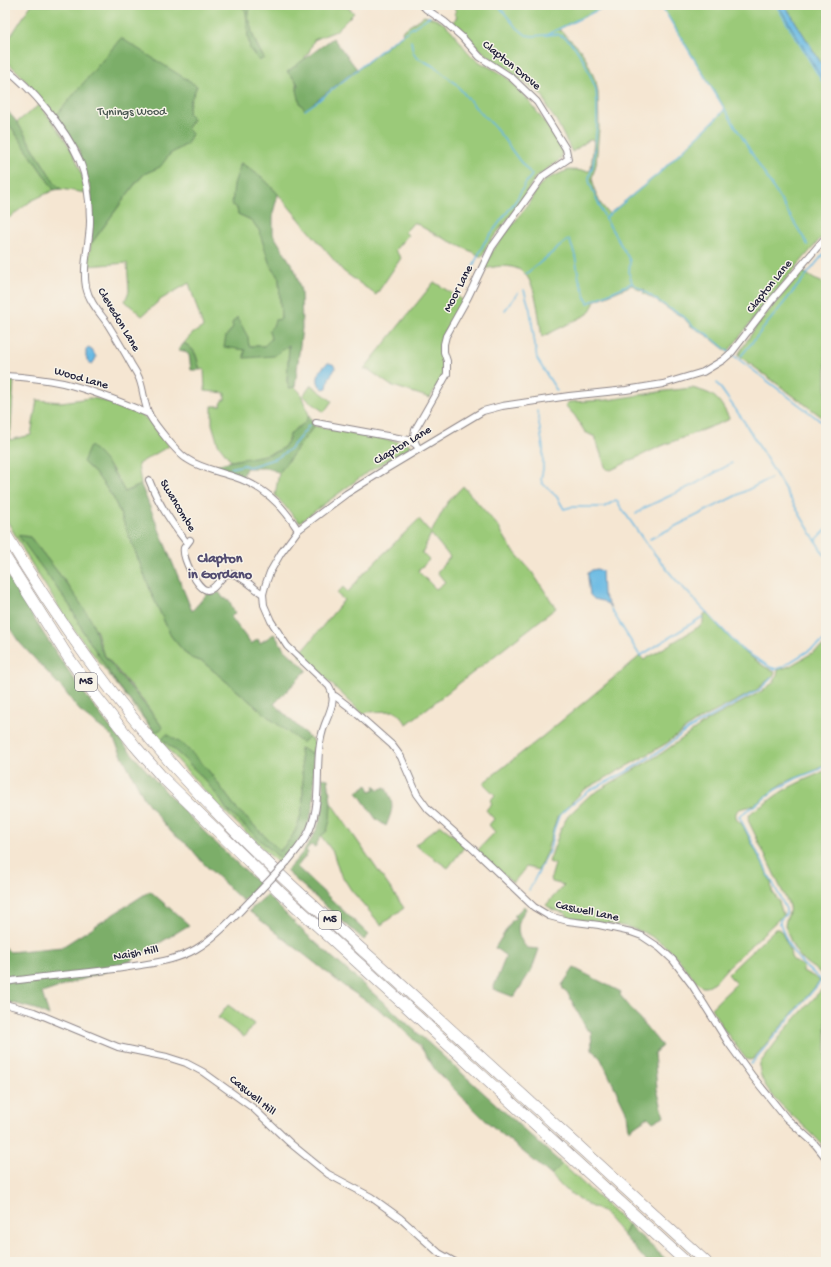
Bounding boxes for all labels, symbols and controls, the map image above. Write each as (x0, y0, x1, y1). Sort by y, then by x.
street label: Clapton Drove (479, 38, 544, 94)
park label: Tynings Wood (97, 106, 167, 120)
street label: Clapton Lane (744, 257, 796, 316)
street label: Moor Lane (441, 262, 477, 315)
street label: Clevedon Lane (94, 286, 143, 355)
street label: Wood Lane (52, 365, 110, 394)
street label: Clapton Lane (372, 423, 435, 469)
street label: Swancombe (156, 477, 198, 535)
district label: Clapton in Gordano (188, 551, 253, 584)
road number: M5 (75, 673, 97, 691)
street label: Caswell Lane (554, 898, 621, 926)
road number: M5 (319, 911, 341, 929)
street label: Naish Hill (112, 943, 160, 965)
street label: Caswell Hill (226, 1073, 278, 1119)

